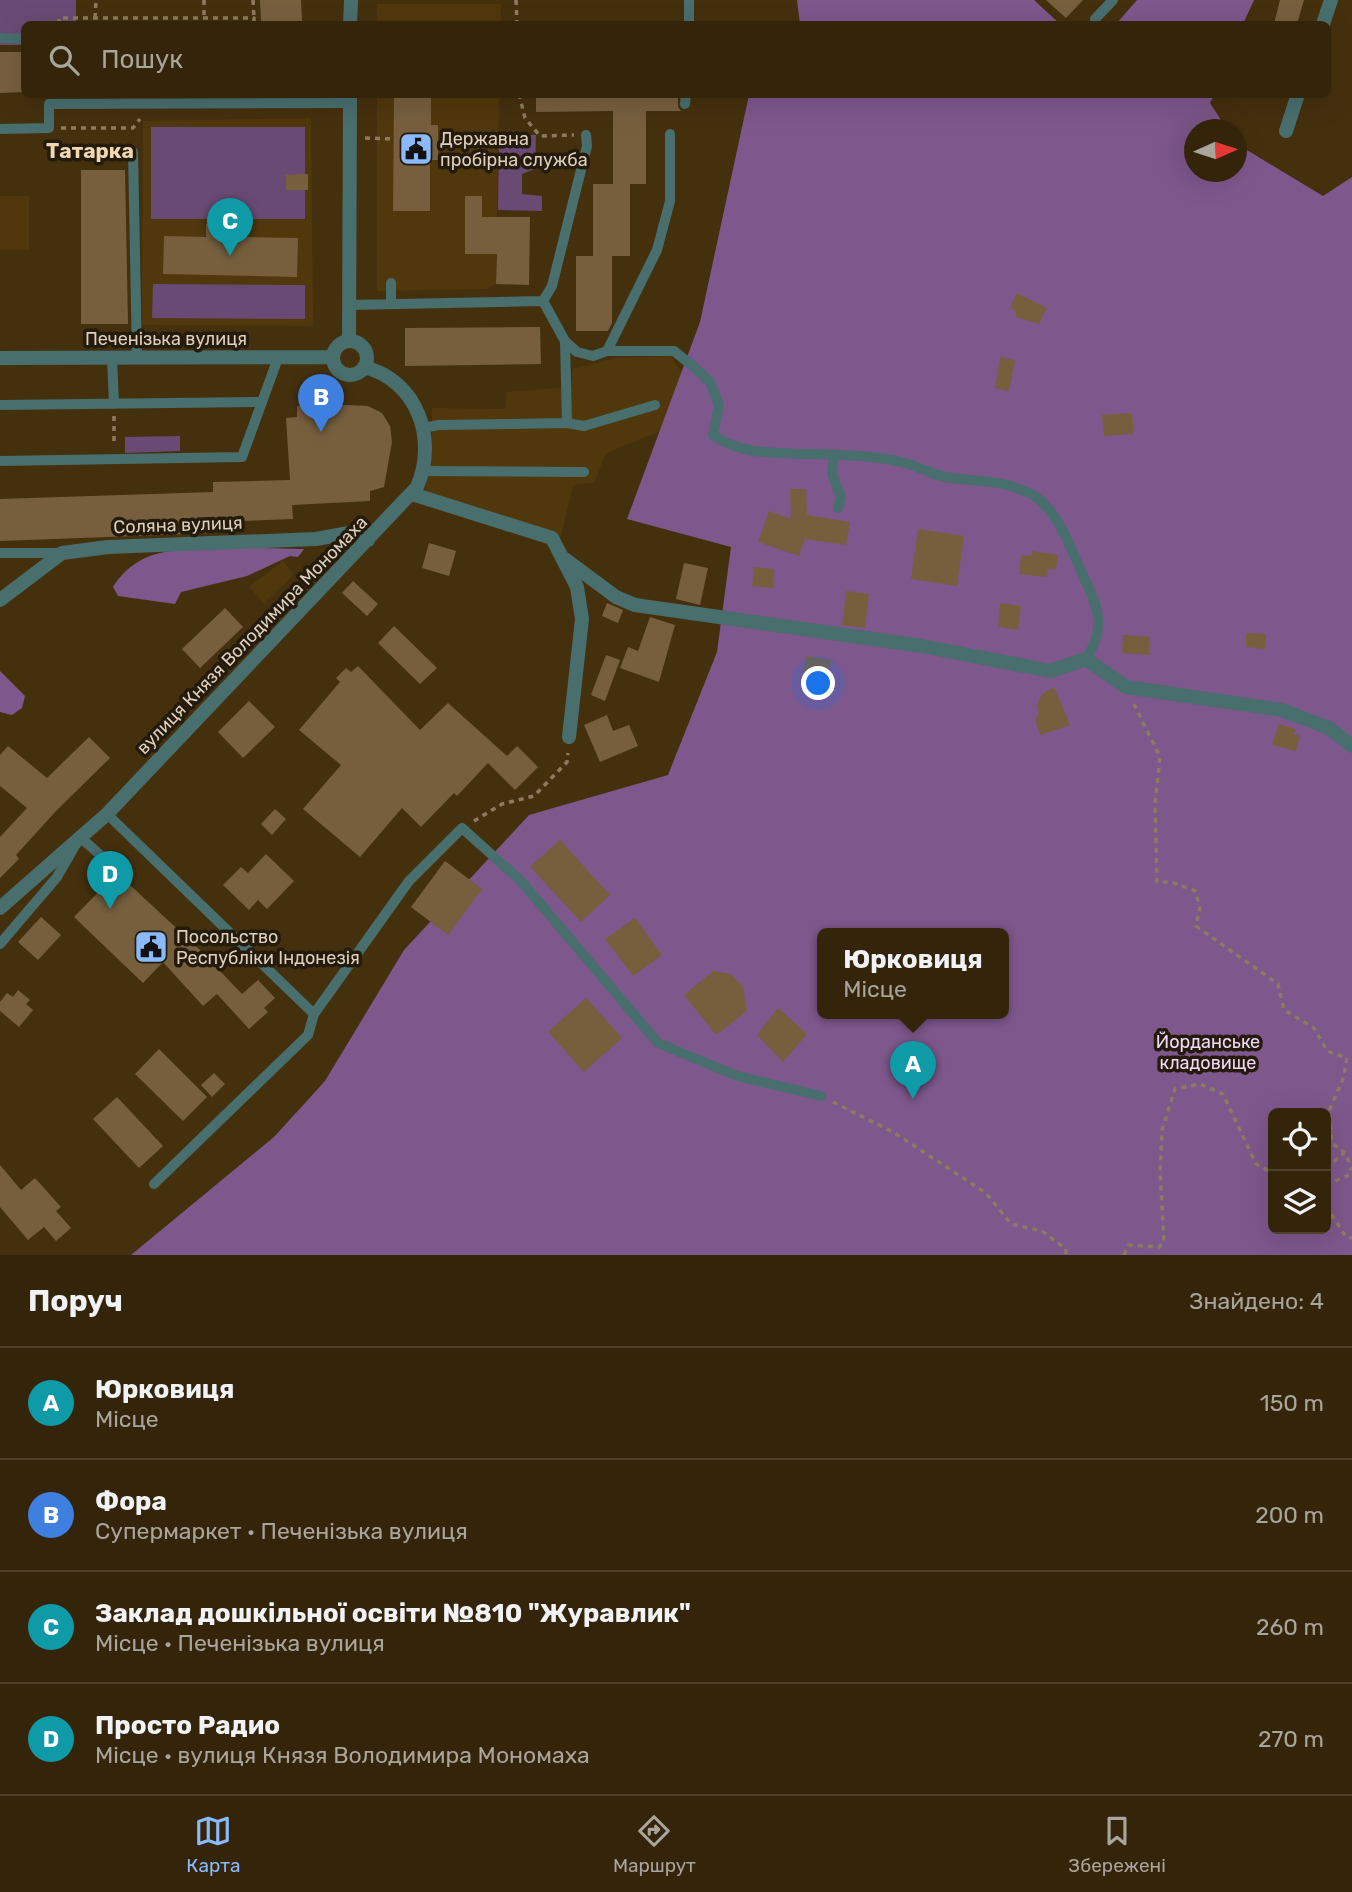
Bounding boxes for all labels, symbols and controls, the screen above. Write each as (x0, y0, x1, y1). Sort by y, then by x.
search box (21, 21, 1331, 98)
icon: search (45, 41, 83, 79)
text: Пошук (101, 44, 183, 75)
north arrow (1184, 119, 1247, 182)
place label: Державна пробірна служба (440, 128, 588, 171)
public building icon: Державна пробірна служба (397, 130, 435, 168)
district label: Татарка (46, 138, 134, 163)
pin: C (207, 198, 253, 256)
street label: Печенізька вулиця (85, 328, 247, 350)
pin: B (298, 374, 344, 432)
street label: вулиця Князя Володимира Мономаха (132, 511, 372, 759)
street label: Соляна вулиця (113, 512, 243, 538)
your location (801, 666, 835, 700)
pin: D (87, 851, 133, 909)
place label: Посольство Республіки Індонезія (176, 926, 360, 969)
public building icon: Посольство Республіки Індонезія (132, 928, 170, 966)
popup (817, 928, 1009, 1019)
text: Юрковиця (843, 944, 983, 975)
text: Місце (843, 975, 907, 1003)
park label: Йорданське кладовище (1156, 1031, 1260, 1074)
pin: A (890, 1041, 936, 1099)
map controls (1268, 1108, 1331, 1234)
button: locate (1268, 1108, 1331, 1171)
button: layers (1268, 1171, 1331, 1234)
text: Поруч (28, 1283, 123, 1319)
text: Знайдено: 4 (1189, 1287, 1324, 1315)
text: Юрковиця (95, 1374, 235, 1405)
text: A (43, 1389, 59, 1417)
text: 150 m (1260, 1389, 1324, 1417)
text: Місце (95, 1405, 159, 1433)
text: Фора (95, 1486, 167, 1517)
text: B (43, 1501, 59, 1529)
text: 200 m (1255, 1501, 1324, 1529)
text: Супермаркет · Печенізька вулиця (95, 1517, 468, 1545)
text: Заклад дошкільної освіти №810 "Журавлик" (95, 1598, 691, 1629)
text: C (43, 1613, 59, 1641)
text: 260 m (1256, 1613, 1324, 1641)
text: Місце · Печенізька вулиця (95, 1629, 385, 1657)
text: Просто Радио (95, 1710, 280, 1741)
text: D (43, 1725, 59, 1753)
text: 270 m (1258, 1725, 1324, 1753)
text: Місце · вулиця Князя Володимира Мономаха (95, 1741, 590, 1769)
tab: Карта (186, 1812, 240, 1877)
tab: Маршрут (613, 1812, 696, 1877)
tab: Збережені (1068, 1812, 1166, 1877)

